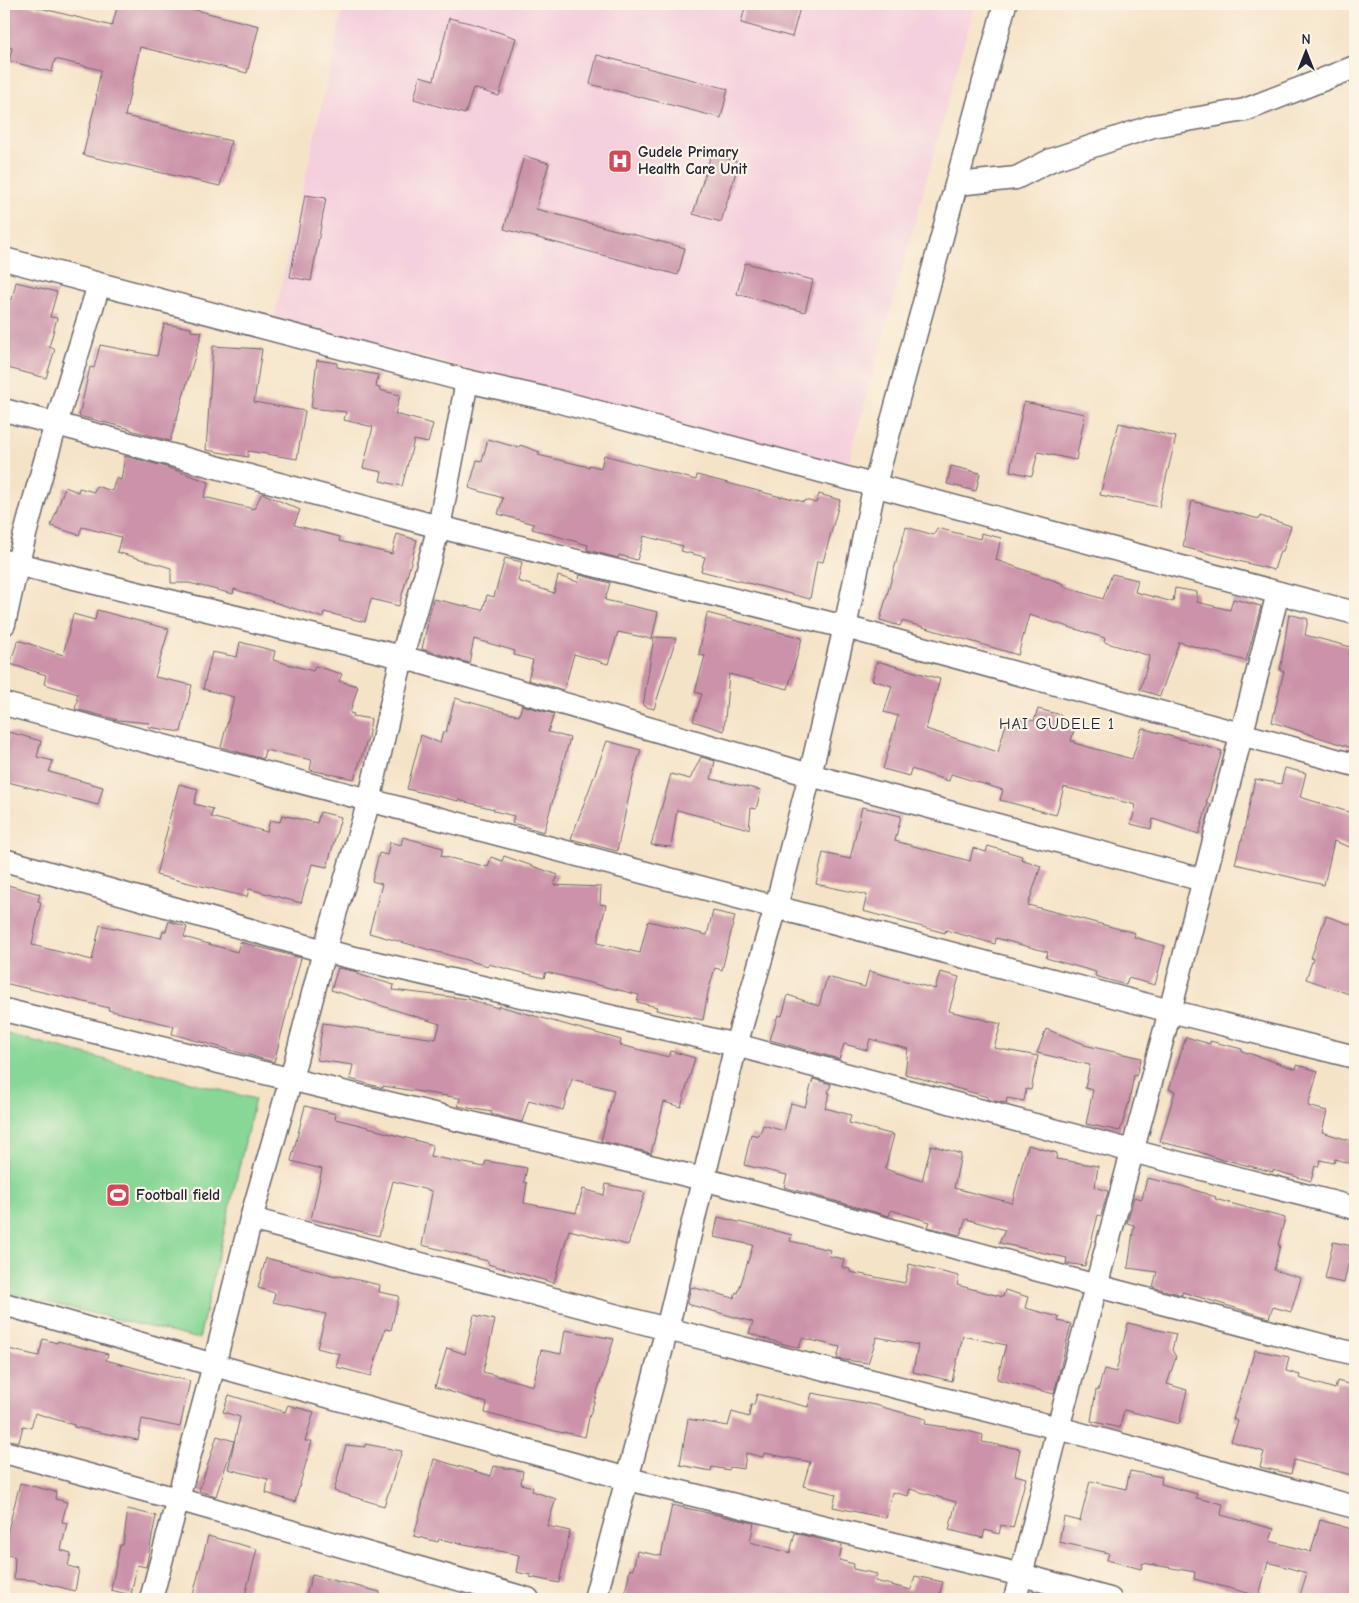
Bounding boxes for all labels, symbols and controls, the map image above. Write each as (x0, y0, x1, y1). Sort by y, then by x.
north arrow (1282, 28, 1332, 78)
text: N (1301, 31, 1311, 48)
place label: Gudele Primary Health Care Unit (638, 143, 748, 178)
hospital icon: Gudele Primary Health Care Unit (607, 148, 633, 174)
district label: HAI GUDELE 1 (999, 715, 1115, 733)
sports icon: Football field (105, 1182, 131, 1208)
place label: Football field (136, 1186, 220, 1204)

